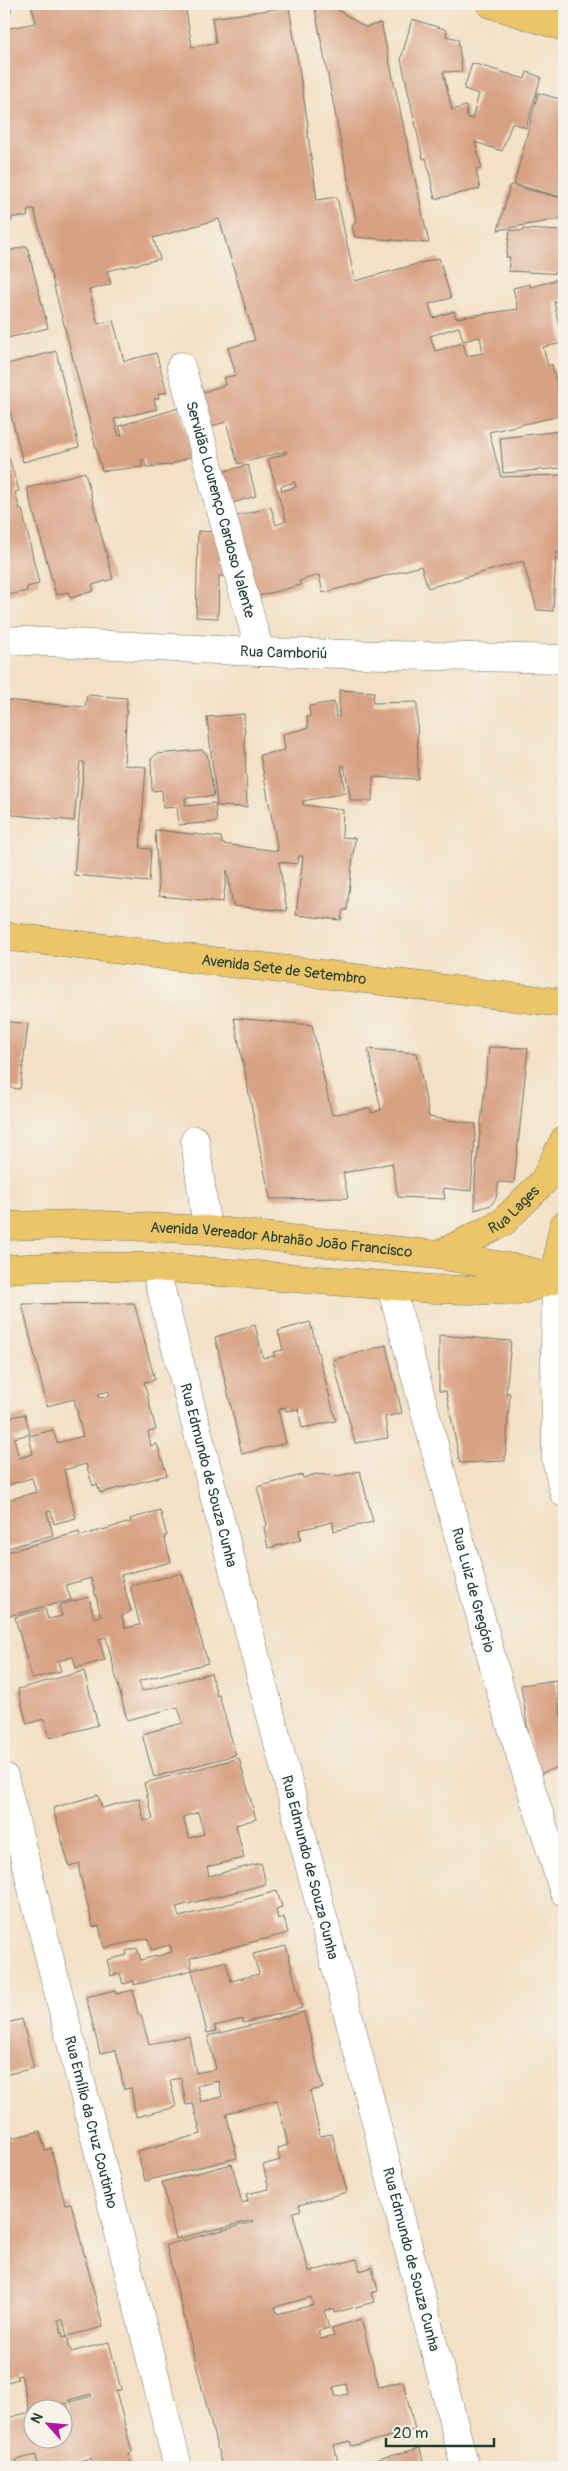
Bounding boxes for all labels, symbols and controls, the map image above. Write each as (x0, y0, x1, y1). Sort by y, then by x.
street label: Servidão Lourenço Cardoso Valente (182, 399, 260, 621)
street label: Rua Camboriú (240, 642, 328, 663)
street label: Avenida Sete de Setembro (201, 950, 367, 989)
street label: Rua Lages (485, 1181, 544, 1238)
street label: Avenida Vereador Abrahão João Francisco (150, 1218, 413, 1262)
street label: Rua Edmundo de Souza Cunha (176, 1381, 242, 1569)
street label: Rua Luiz de Gregório (447, 1525, 499, 1655)
street label: Rua Edmundo de Souza Cunha (277, 1773, 343, 1961)
street label: Rua Emílio da Cruz Coutinho (60, 2034, 122, 2210)
street label: Rua Edmundo de Souza Cunha (378, 2165, 444, 2353)
north arrow (22, 2398, 72, 2448)
text: N (27, 2410, 47, 2426)
scale bar (386, 2416, 493, 2448)
text: 20 m (393, 2424, 428, 2443)

